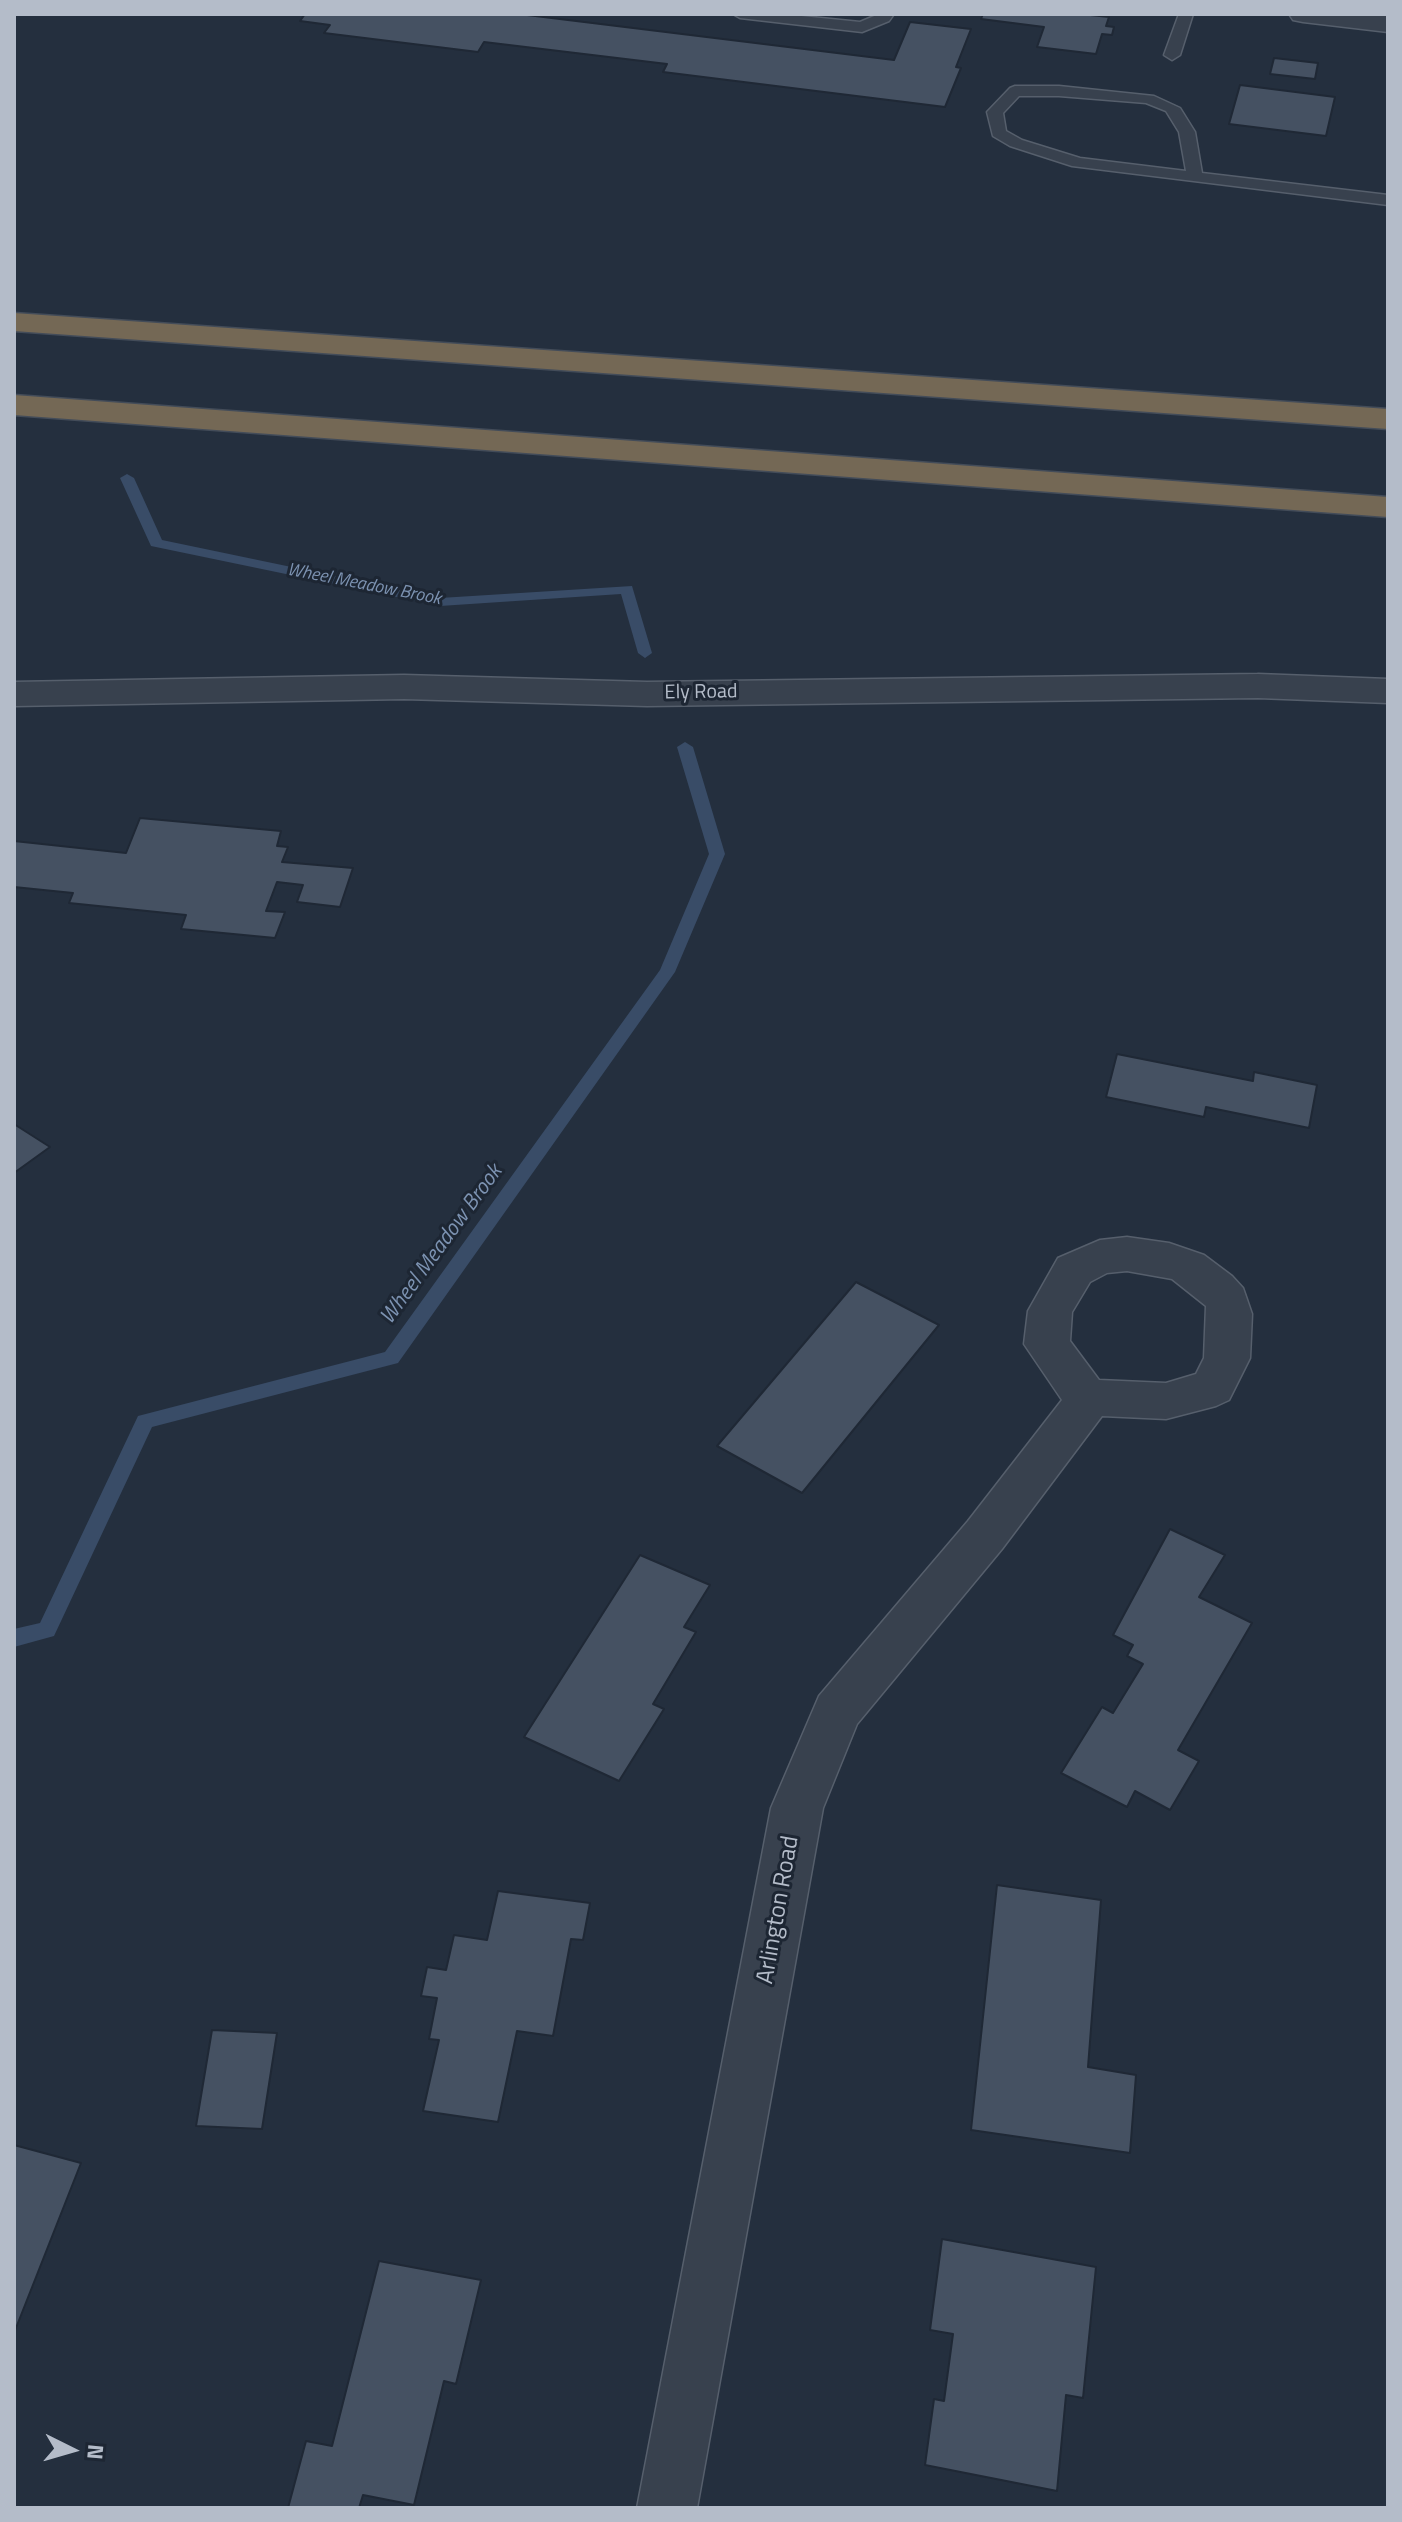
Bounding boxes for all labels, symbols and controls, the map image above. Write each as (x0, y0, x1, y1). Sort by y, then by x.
water label: Wheel Meadow Brook (285, 560, 443, 610)
street label: Ely Road (664, 680, 738, 706)
water label: Wheel Meadow Brook (375, 1160, 509, 1330)
street label: Arlington Road (752, 1834, 806, 1986)
north arrow (32, 2410, 112, 2490)
text: N (78, 2443, 114, 2461)

